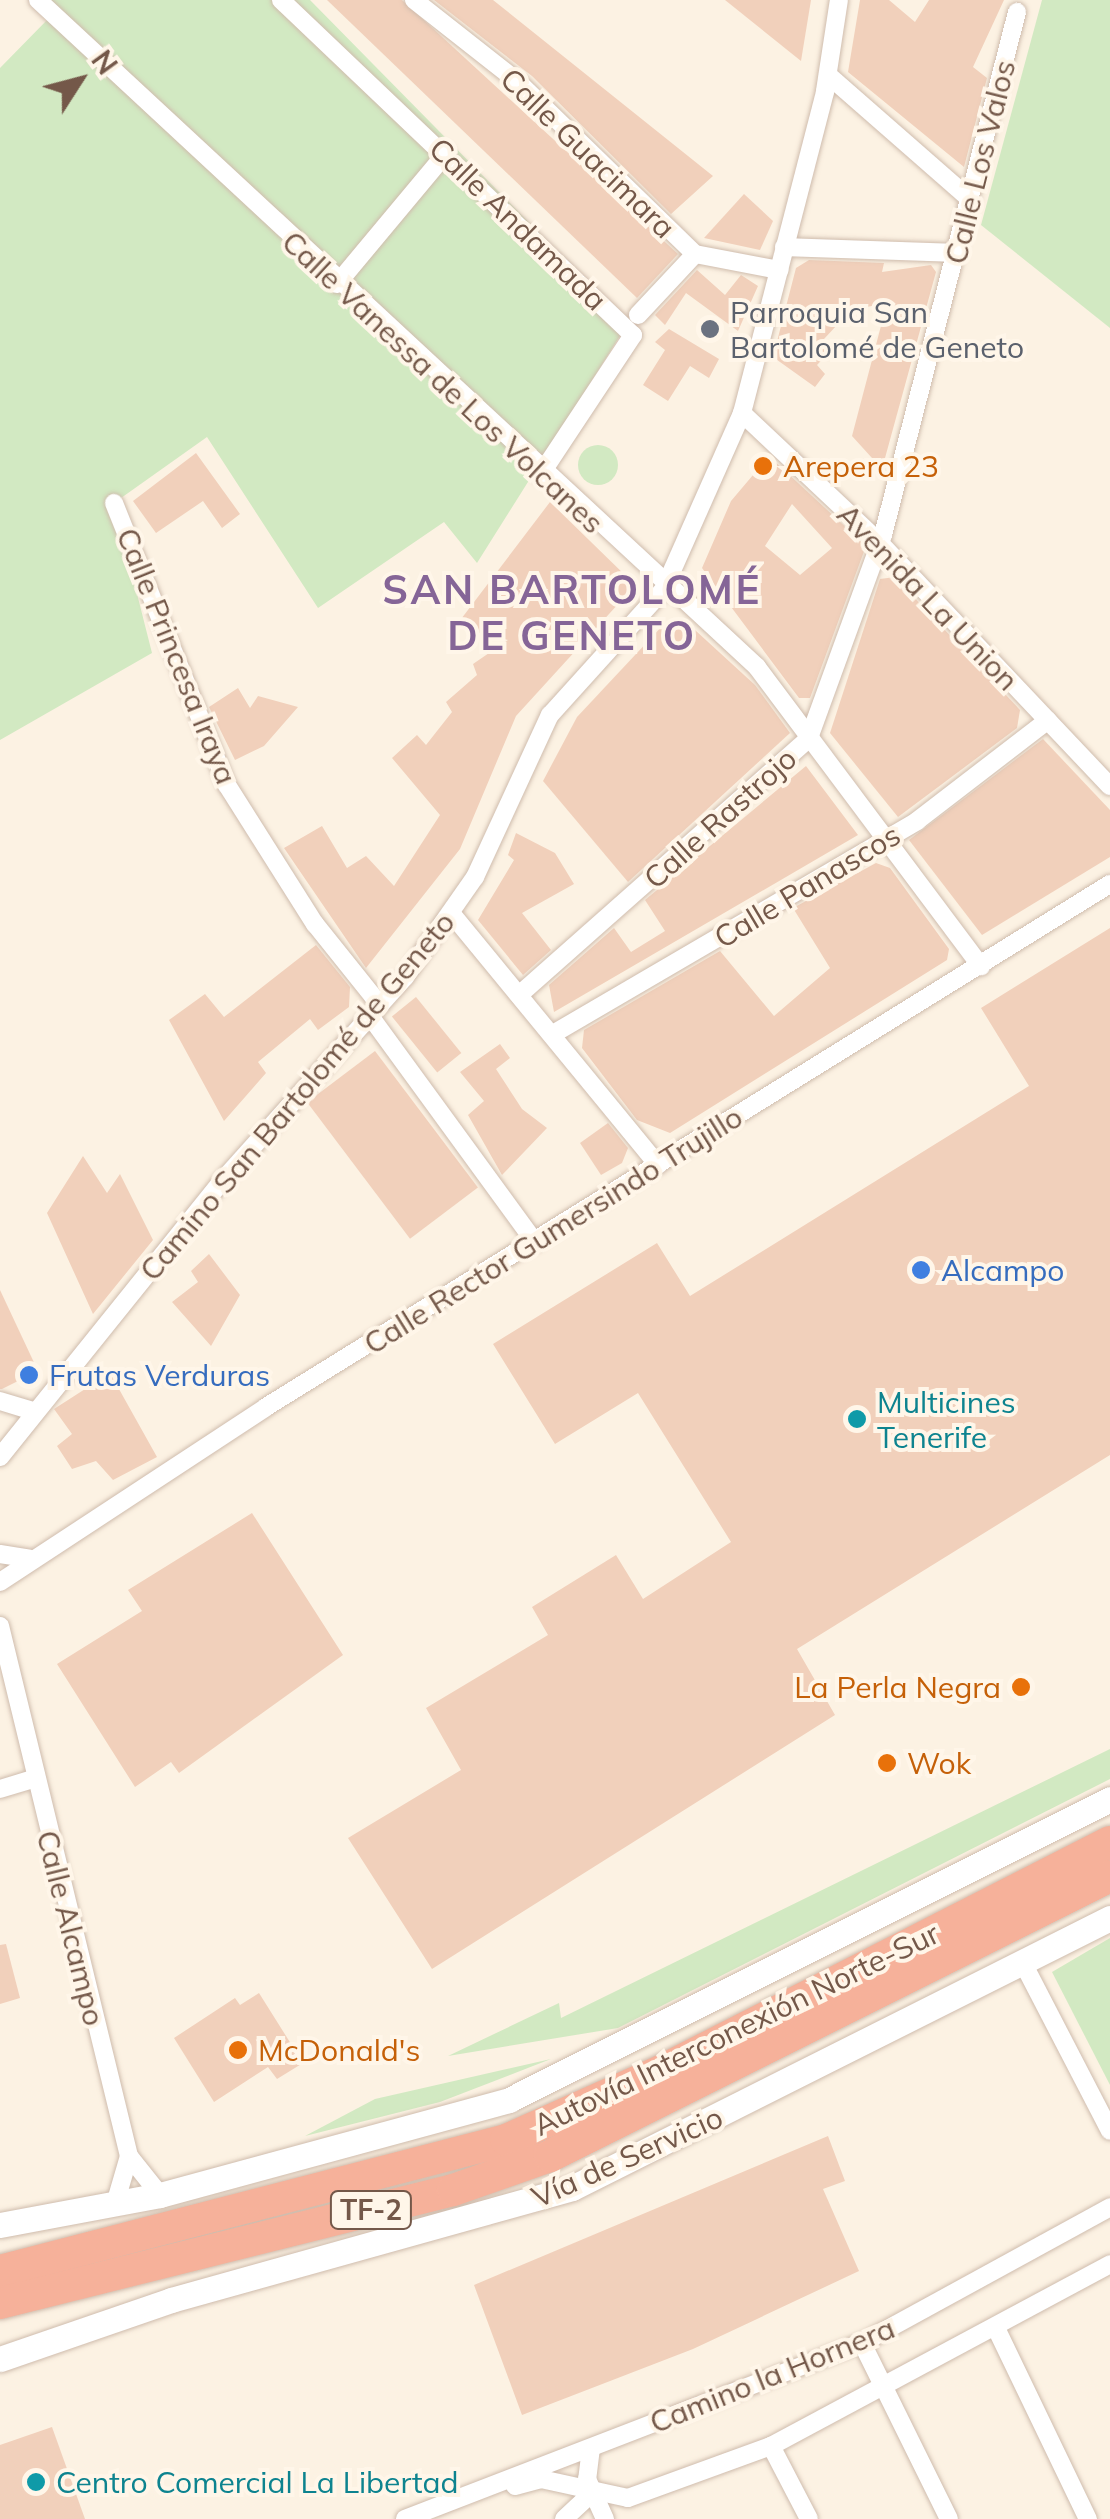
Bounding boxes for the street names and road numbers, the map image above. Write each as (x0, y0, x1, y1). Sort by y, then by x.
street label: Calle Los Valos (937, 56, 1023, 268)
street label: Calle Guacimara (493, 61, 683, 245)
street label: Calle Andamada (422, 130, 614, 318)
street label: Calle Vanessa de Los Volcanes (275, 223, 611, 541)
street label: Avenida La Union (830, 496, 1026, 698)
street label: Calle Princesa Iraya (109, 523, 245, 789)
street label: Calle Rastrojo (636, 740, 804, 896)
street label: Calle Panascos (708, 816, 906, 956)
street label: Camino San Bartolomé de Geneto (132, 904, 462, 1288)
street label: Calle Rector Gumersindo Trujillo (357, 1098, 749, 1362)
street label: Calle Alcampo (29, 1827, 113, 2029)
street label: Autovía Interconexión Norte-Sur (527, 1915, 945, 2143)
street label: Vía de Servicio (526, 2099, 728, 2215)
road number: TF-2 (328, 2187, 414, 2233)
street label: Camino la Hornera (644, 2309, 900, 2441)

